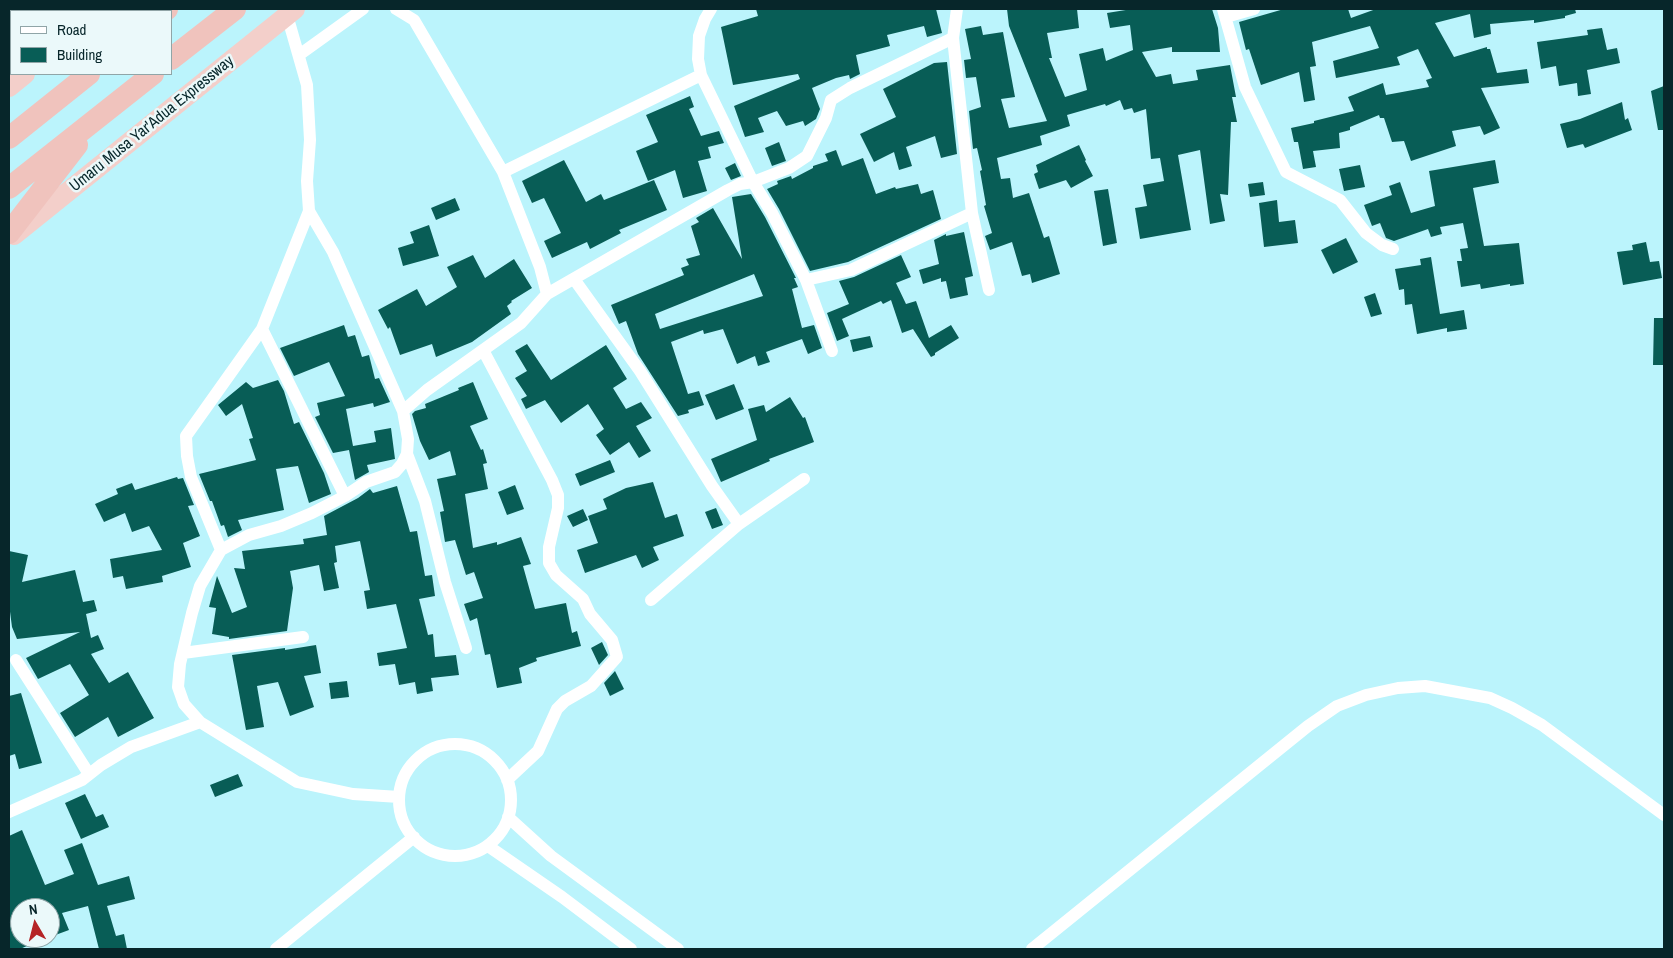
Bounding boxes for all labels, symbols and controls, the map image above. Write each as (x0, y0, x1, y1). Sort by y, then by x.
legend (10, 10, 172, 75)
text: Road (57, 19, 86, 40)
text: Building (57, 44, 102, 65)
street label: Umaru Musa Yar'Adua Expressway (66, 52, 238, 196)
north arrow (10, 898, 60, 948)
text: N (28, 900, 38, 919)

